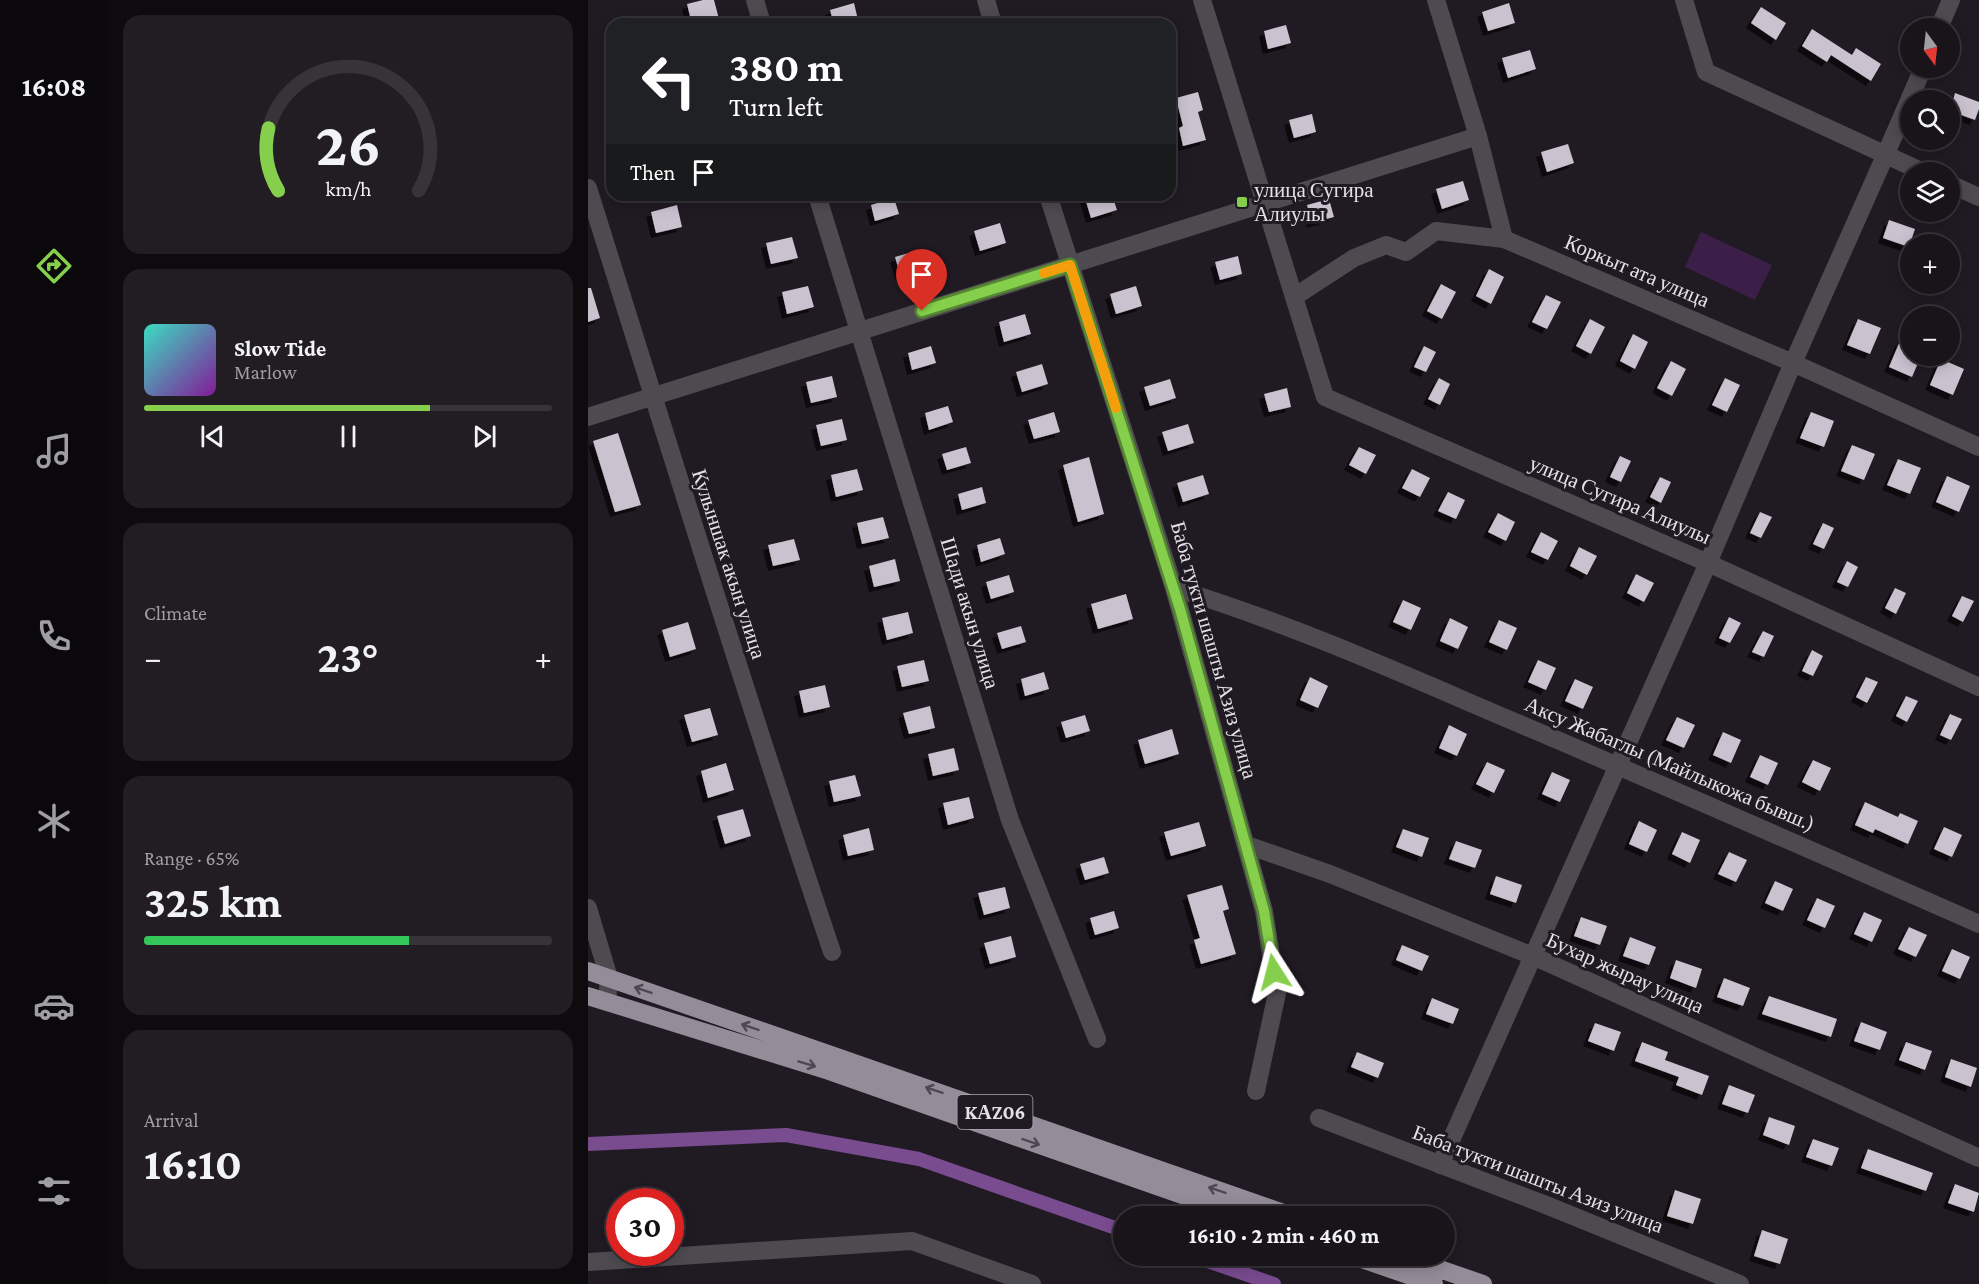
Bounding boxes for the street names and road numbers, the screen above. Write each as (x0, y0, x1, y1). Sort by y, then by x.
street label: Коркыт ата улица (1561, 230, 1714, 313)
street label: улица Сугира Алиулы (1526, 451, 1714, 549)
street label: Кулыншак акын улица (687, 466, 771, 663)
street label: Баба тукти шашты Азиз улица (1166, 519, 1262, 782)
street label: Шади акын улица (936, 534, 1005, 692)
street label: Аксу Жабаглы (Майлыкожа бывш.) (1521, 692, 1819, 836)
street label: Бухар жырау улица (1543, 928, 1708, 1019)
road number: KАZ06 (958, 1095, 1032, 1129)
street label: Баба тукти шашты Азиз улица (1409, 1120, 1667, 1238)

